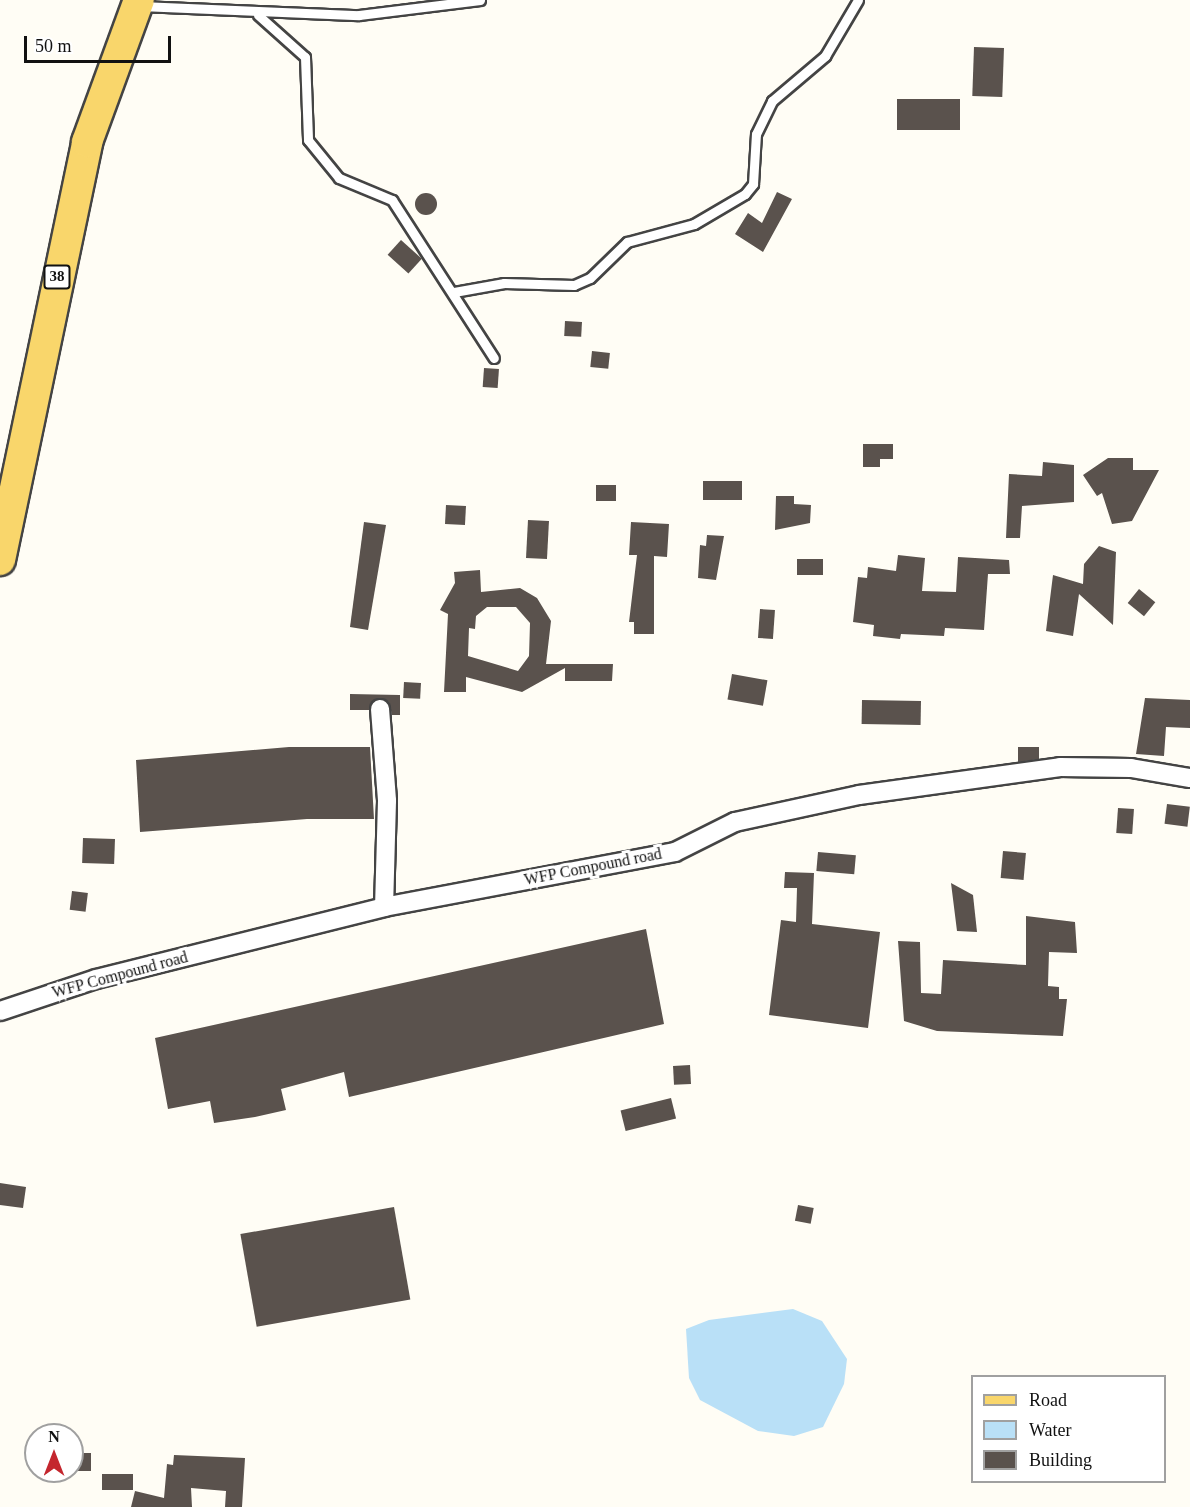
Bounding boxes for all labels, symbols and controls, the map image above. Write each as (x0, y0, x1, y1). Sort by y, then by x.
scale bar (27, 24, 174, 62)
text: 50 m (35, 36, 72, 56)
road number: 38 (44, 265, 70, 289)
street label: WFP Compound road (522, 844, 664, 890)
street label: WFP Compound road (50, 948, 190, 1002)
legend (971, 1375, 1166, 1483)
text: Road (1029, 1390, 1067, 1410)
text: Water (1029, 1420, 1072, 1440)
north arrow (24, 1423, 84, 1483)
text: N (48, 1428, 60, 1445)
text: Building (1029, 1450, 1092, 1470)

